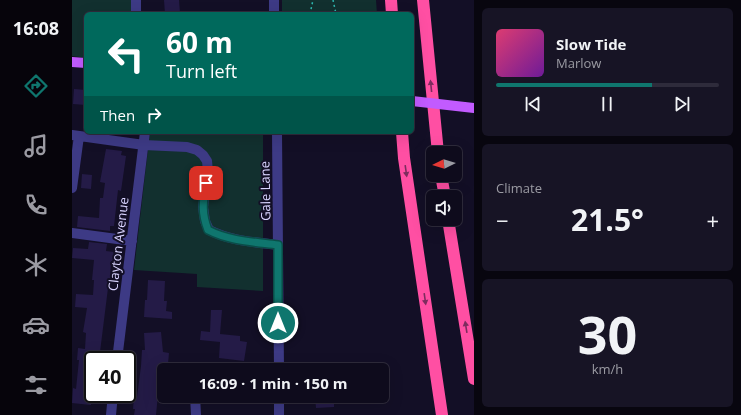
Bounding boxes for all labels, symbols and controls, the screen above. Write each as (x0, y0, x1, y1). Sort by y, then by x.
text: 16:08 (13, 16, 59, 40)
text: 60 m (166, 23, 233, 61)
icon: left (100, 28, 152, 80)
text: Slow Tide (556, 34, 626, 54)
text: Marlow (556, 54, 601, 72)
text: Turn left (166, 59, 237, 83)
icon: directions (22, 72, 50, 100)
one-way arrow (428, 80, 435, 92)
icon: previous (522, 93, 544, 115)
icon: pause (596, 93, 618, 115)
icon: next (671, 93, 693, 115)
icon: right (143, 104, 165, 126)
text: Then (100, 105, 135, 125)
icon: music (22, 132, 50, 160)
north arrow (426, 146, 462, 182)
map controls (426, 146, 462, 226)
street label: Gale Lane (255, 161, 275, 221)
one-way arrow (403, 165, 409, 177)
pin (189, 166, 223, 200)
icon: arrive (195, 172, 217, 194)
text: Climate (496, 179, 542, 197)
button: sound (426, 190, 462, 226)
icon: phone (22, 191, 50, 219)
street label: Clayton Avenue (103, 196, 133, 292)
text: 21.5° (571, 199, 644, 240)
text: − (496, 205, 509, 235)
text: + (706, 205, 719, 235)
icon: climate (22, 251, 50, 279)
one-way arrow (422, 293, 428, 305)
text: 30 (578, 298, 637, 369)
position arrow (257, 302, 299, 344)
icon: car (22, 311, 50, 339)
one-way arrow (463, 321, 469, 333)
speed limit sign: 40 (84, 351, 136, 403)
text: km/h (592, 360, 623, 378)
icon: filters (22, 371, 50, 399)
text: 16:09 · 1 min · 150 m (199, 373, 347, 393)

